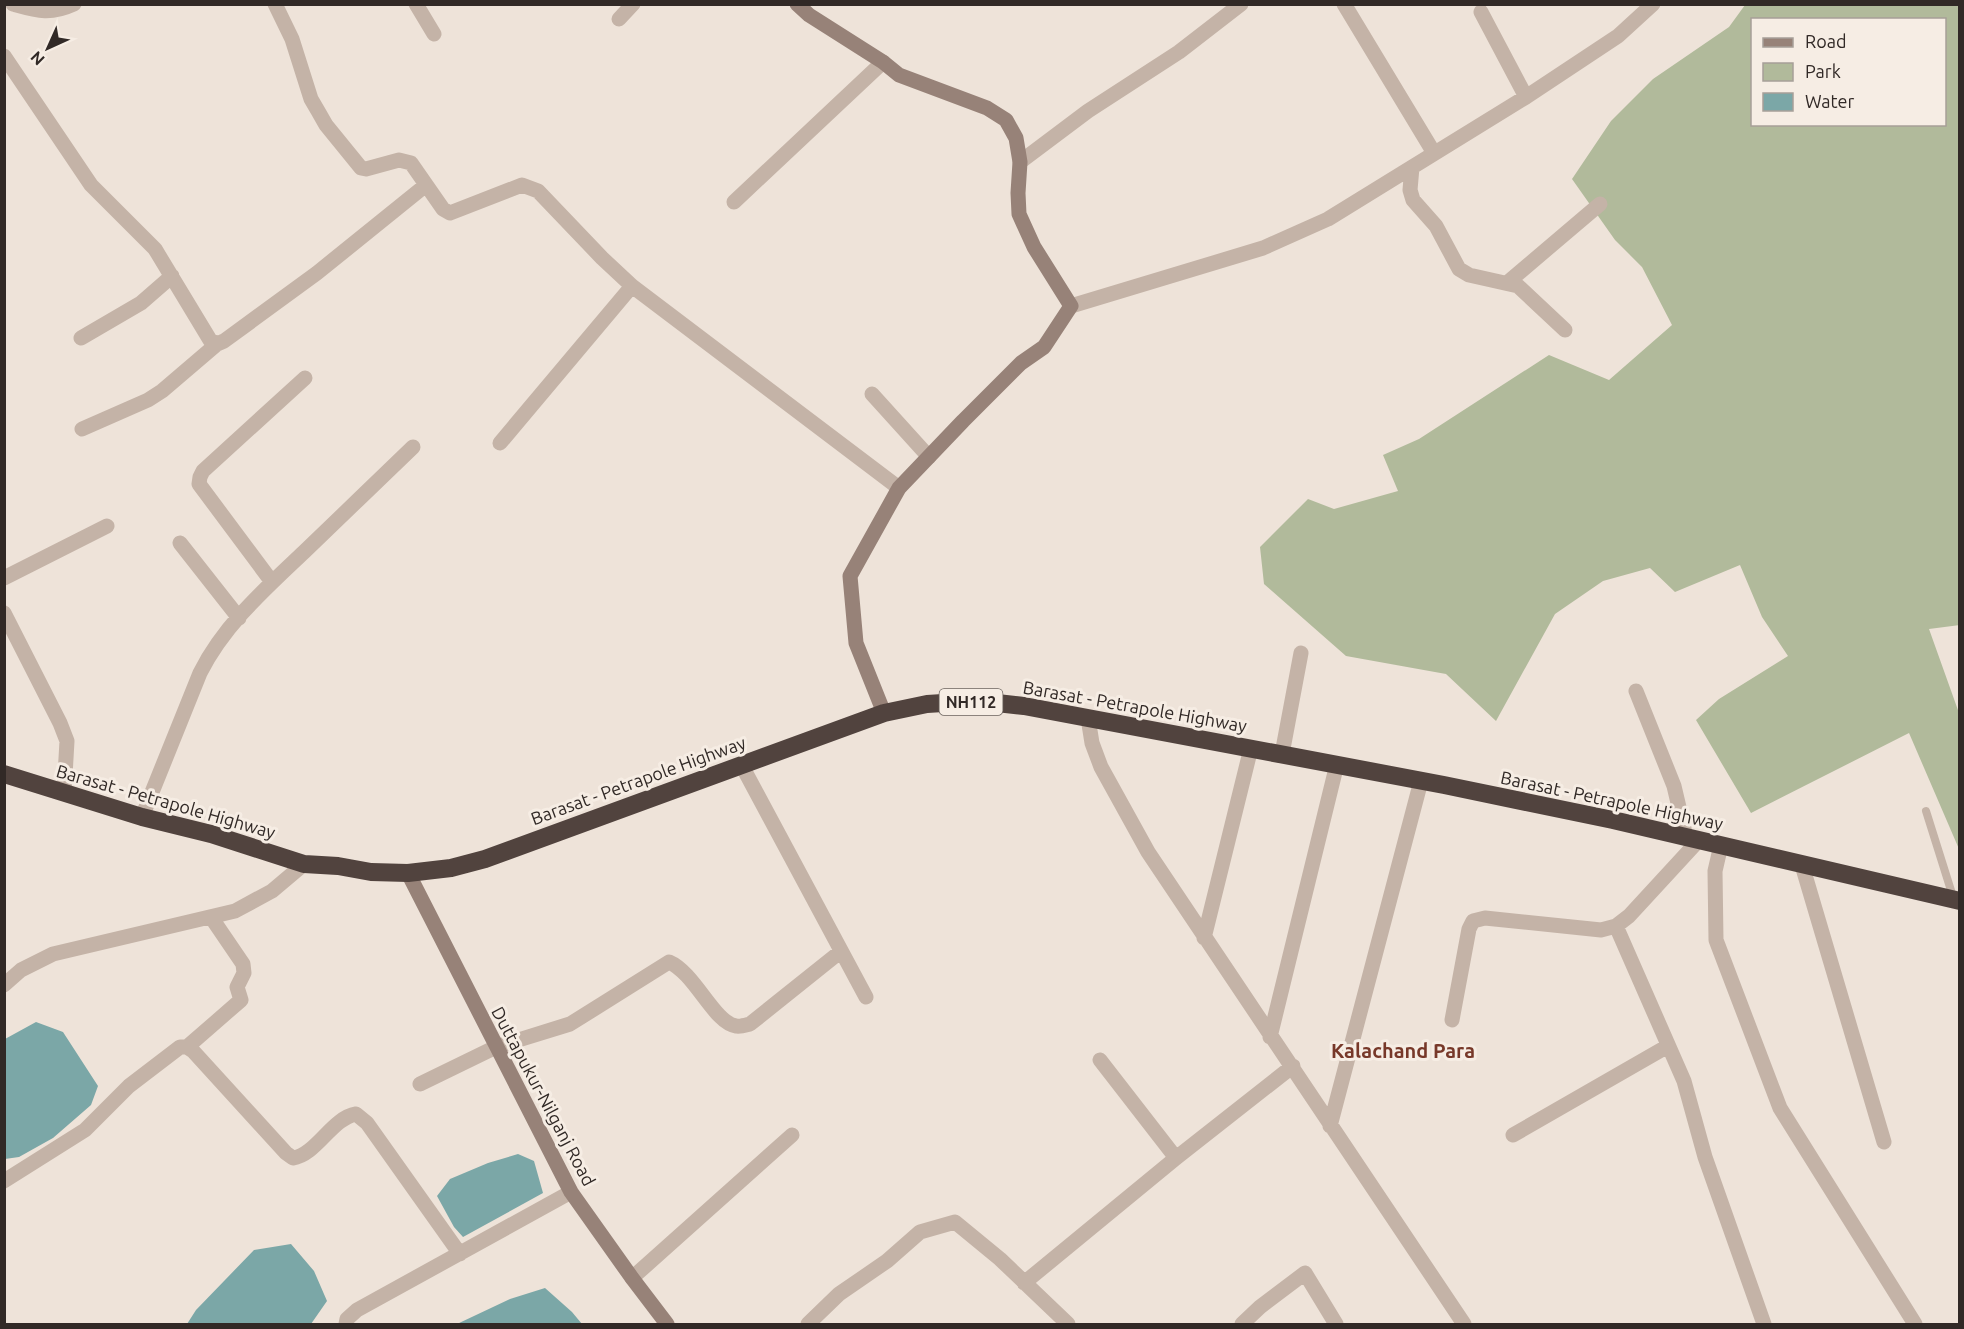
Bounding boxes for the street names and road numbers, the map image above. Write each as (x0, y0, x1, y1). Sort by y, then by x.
street label: Barasat - Petrapole Highway (1021, 676, 1249, 736)
road number: NH112 (940, 689, 1002, 715)
street label: Barasat - Petrapole Highway (528, 732, 748, 828)
street label: Barasat - Petrapole Highway (54, 760, 278, 842)
street label: Barasat - Petrapole Highway (1499, 767, 1725, 833)
street label: Duttapukur-Nilganj Road (488, 1003, 600, 1189)

